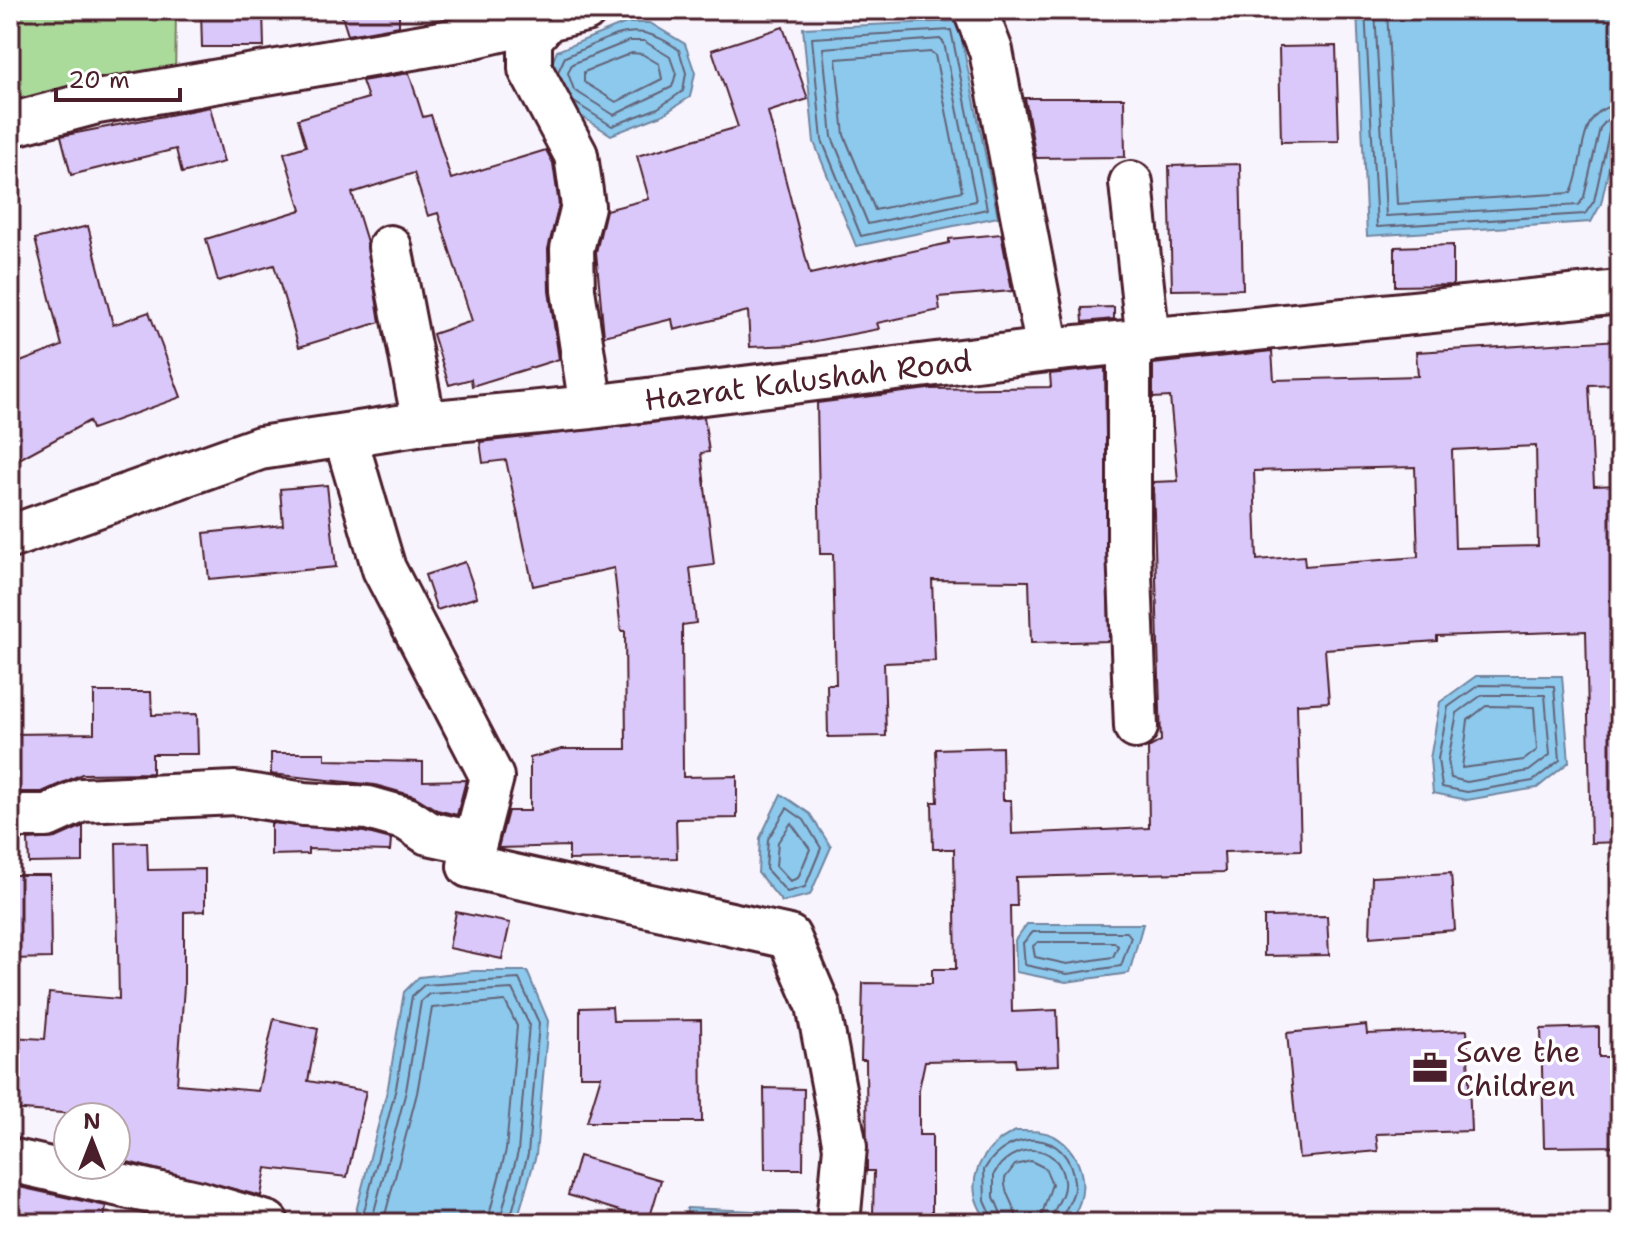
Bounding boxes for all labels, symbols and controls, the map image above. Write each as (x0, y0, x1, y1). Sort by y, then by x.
scale bar (56, 52, 180, 102)
text: 20 m (68, 64, 130, 96)
street label: Hazrat Kalushah Road (642, 340, 974, 420)
place label: Save the Children (1456, 1031, 1581, 1106)
office icon: Save the Children (1411, 1049, 1449, 1087)
north arrow (52, 1101, 132, 1181)
text: N (83, 1107, 101, 1136)

